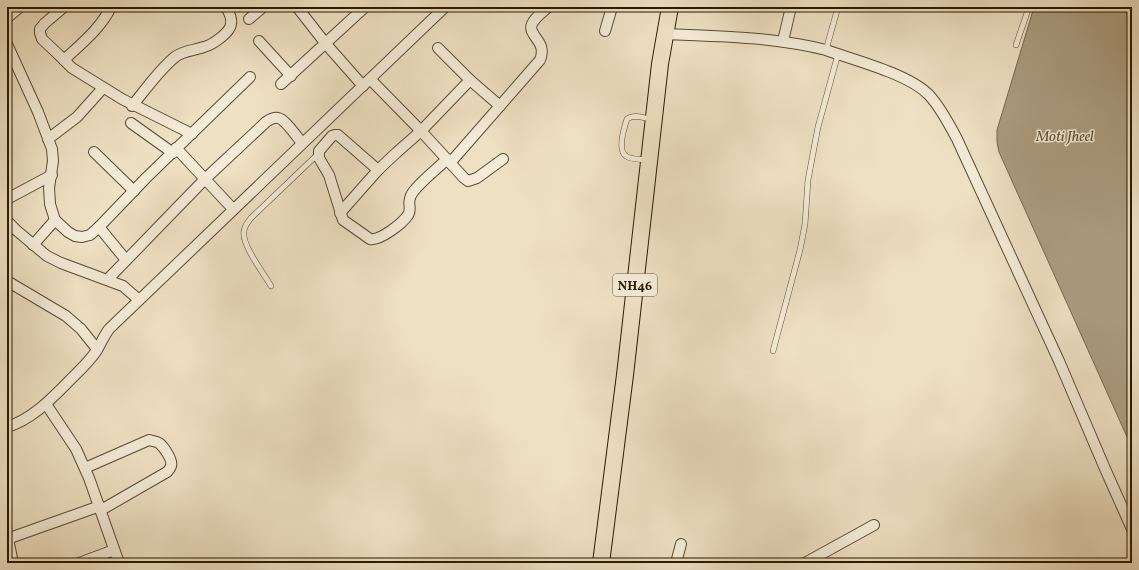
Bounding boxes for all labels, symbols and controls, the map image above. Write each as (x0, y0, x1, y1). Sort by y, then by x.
water label: Moti Jheel (1035, 127, 1094, 148)
road number: NH46 (613, 274, 657, 296)

